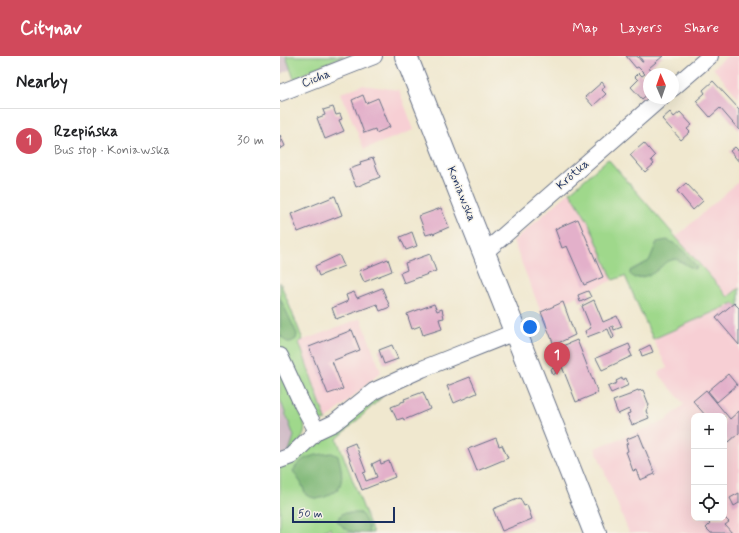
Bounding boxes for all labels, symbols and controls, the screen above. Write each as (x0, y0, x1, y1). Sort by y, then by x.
text: Citynav (20, 16, 82, 41)
text: Map (572, 19, 598, 37)
text: Layers (620, 19, 662, 37)
text: Share (684, 19, 719, 37)
street label: Cicha (299, 66, 333, 92)
north arrow (643, 68, 679, 104)
text: Nearby (16, 71, 68, 93)
text: Rzepińska (54, 122, 118, 142)
text: 1 (26, 132, 32, 149)
text: 30 m (237, 132, 264, 149)
text: Bus stop · Koniawska (54, 142, 170, 159)
street label: Krótka (553, 156, 593, 194)
street label: Koniawska (443, 164, 479, 224)
your location (520, 317, 540, 337)
pin: 1 (544, 342, 570, 375)
map controls (691, 413, 727, 521)
button: + (691, 413, 727, 449)
button: − (691, 449, 727, 485)
button: locate (691, 485, 727, 521)
scale bar (292, 505, 395, 524)
text: 50 m (298, 507, 323, 521)

